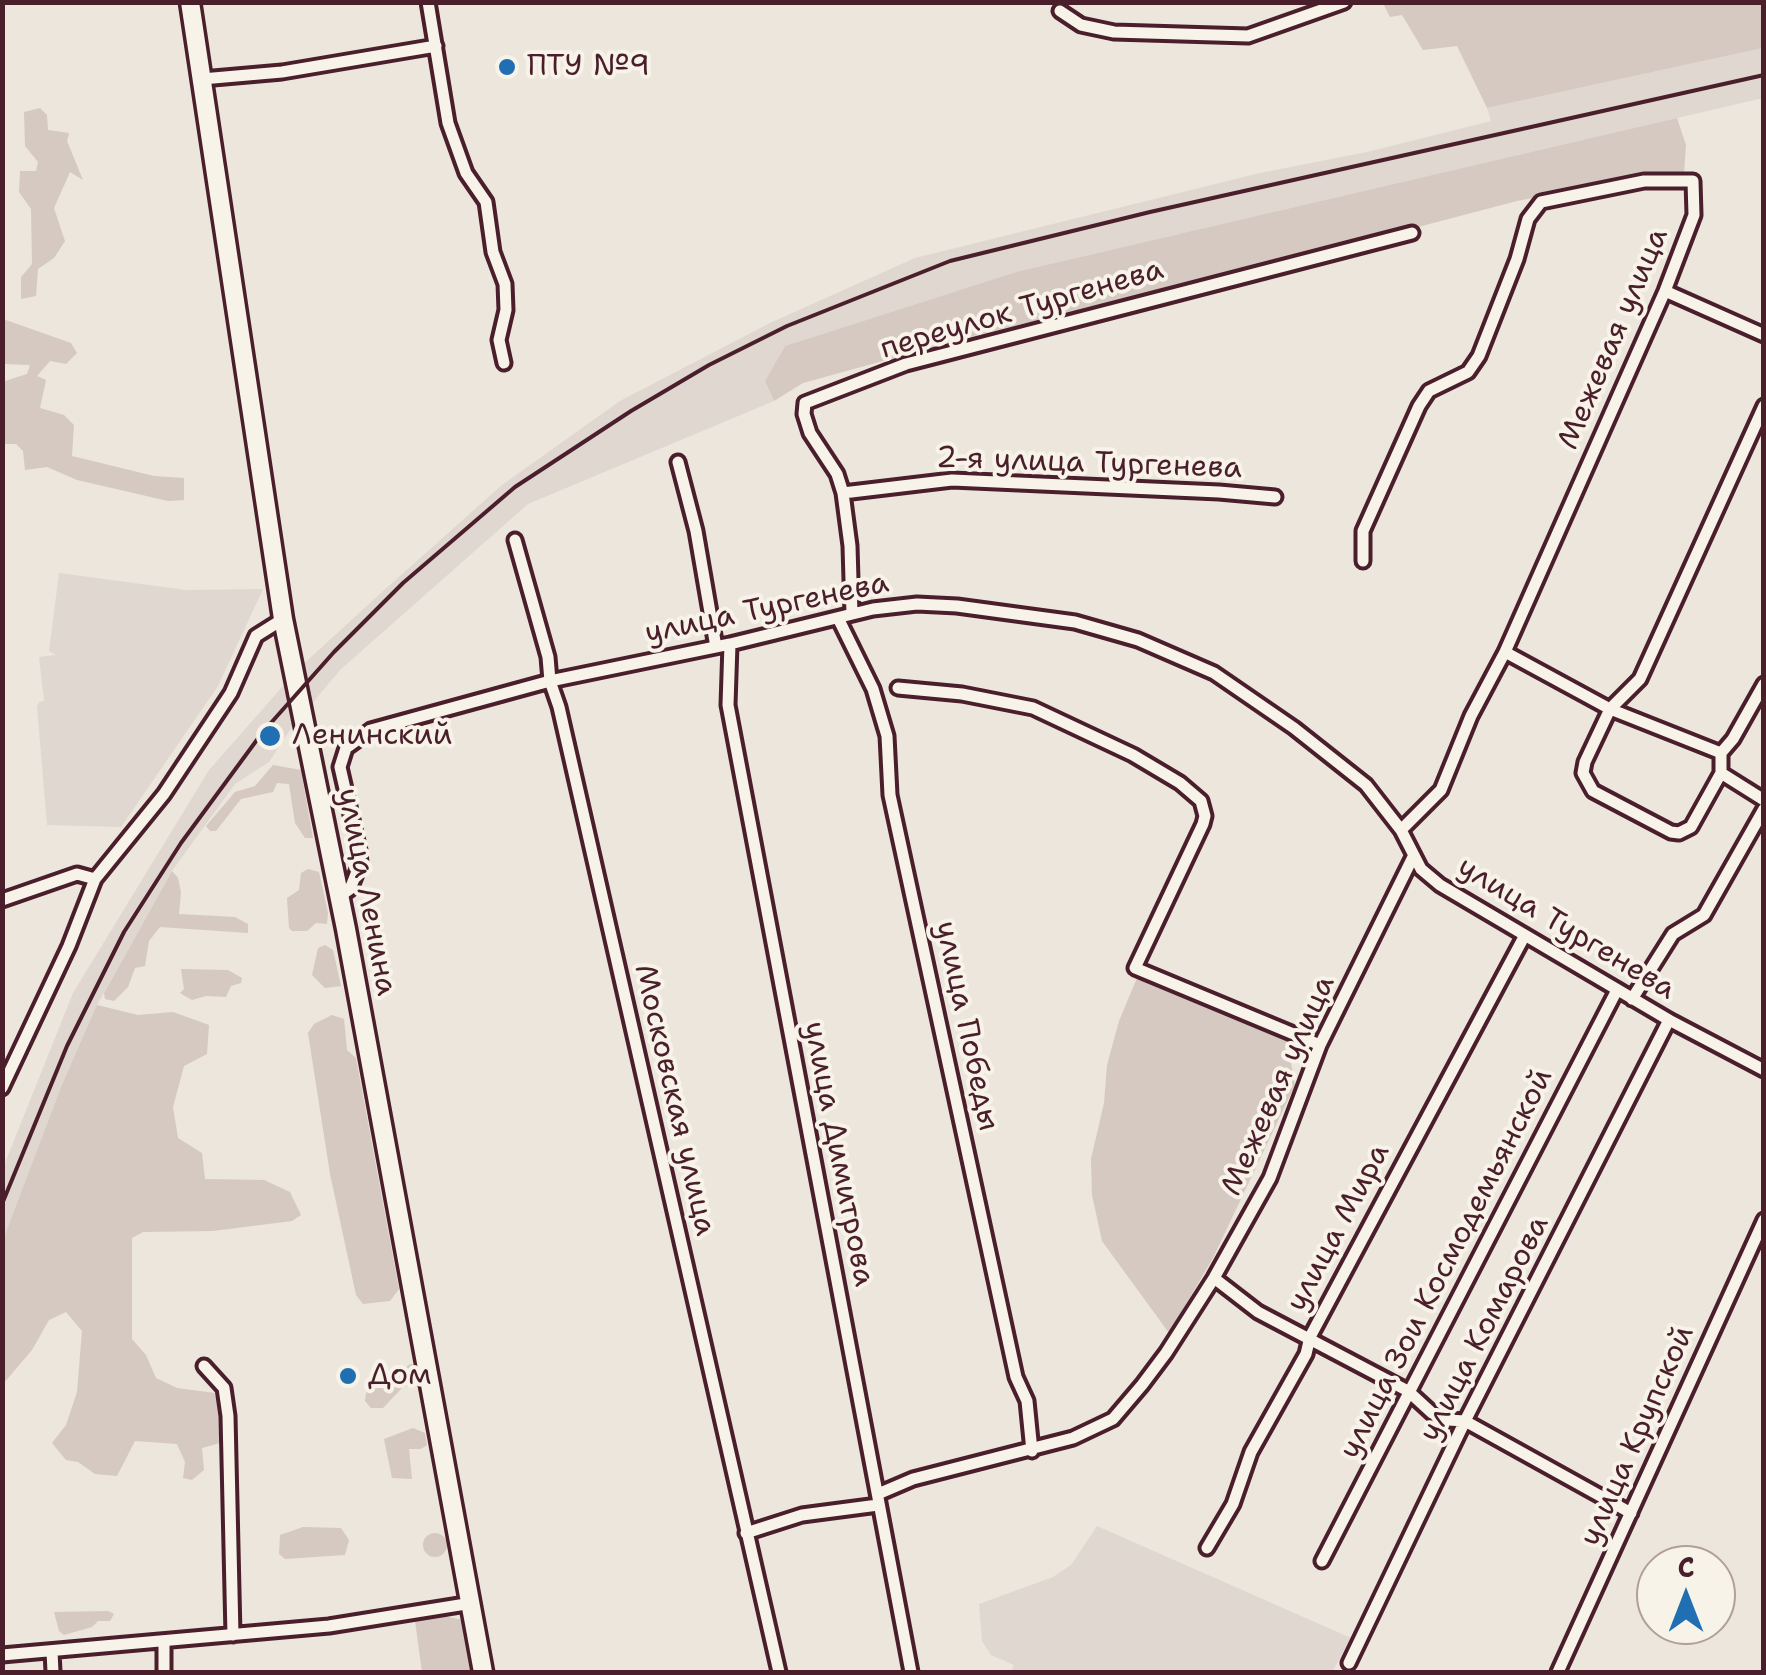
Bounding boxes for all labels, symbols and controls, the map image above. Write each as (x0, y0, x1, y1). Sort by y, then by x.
place label: ПТУ №9 (527, 49, 650, 85)
marker: ПТУ №9 (496, 56, 518, 78)
street label: Межевая улица (1551, 223, 1677, 455)
street label: переулок Тургенева (876, 252, 1168, 368)
street label: 2-я улица Тургенева (935, 441, 1243, 487)
street label: улица Тургенева (642, 566, 892, 652)
place label: Ленинский (292, 718, 452, 754)
marker: Ленинский (257, 723, 283, 749)
street label: улица Ленина (328, 785, 404, 999)
street label: улица Тургенева (1450, 850, 1682, 1008)
street label: улица Победы (926, 918, 1006, 1134)
street label: Московская улица (625, 961, 723, 1239)
street label: Межевая улица (1214, 970, 1344, 1202)
street label: улица Димитрова (795, 1018, 881, 1290)
street label: улица Зои Космодемьянской (1333, 1063, 1561, 1465)
street label: улица Мира (1280, 1138, 1398, 1318)
street label: улица Комарова (1413, 1210, 1557, 1448)
street label: улица Крупской (1573, 1320, 1703, 1552)
place label: Дом (368, 1358, 431, 1394)
marker: Дом (337, 1365, 359, 1387)
north arrow (1636, 1545, 1736, 1645)
text: С (1677, 1548, 1695, 1586)

